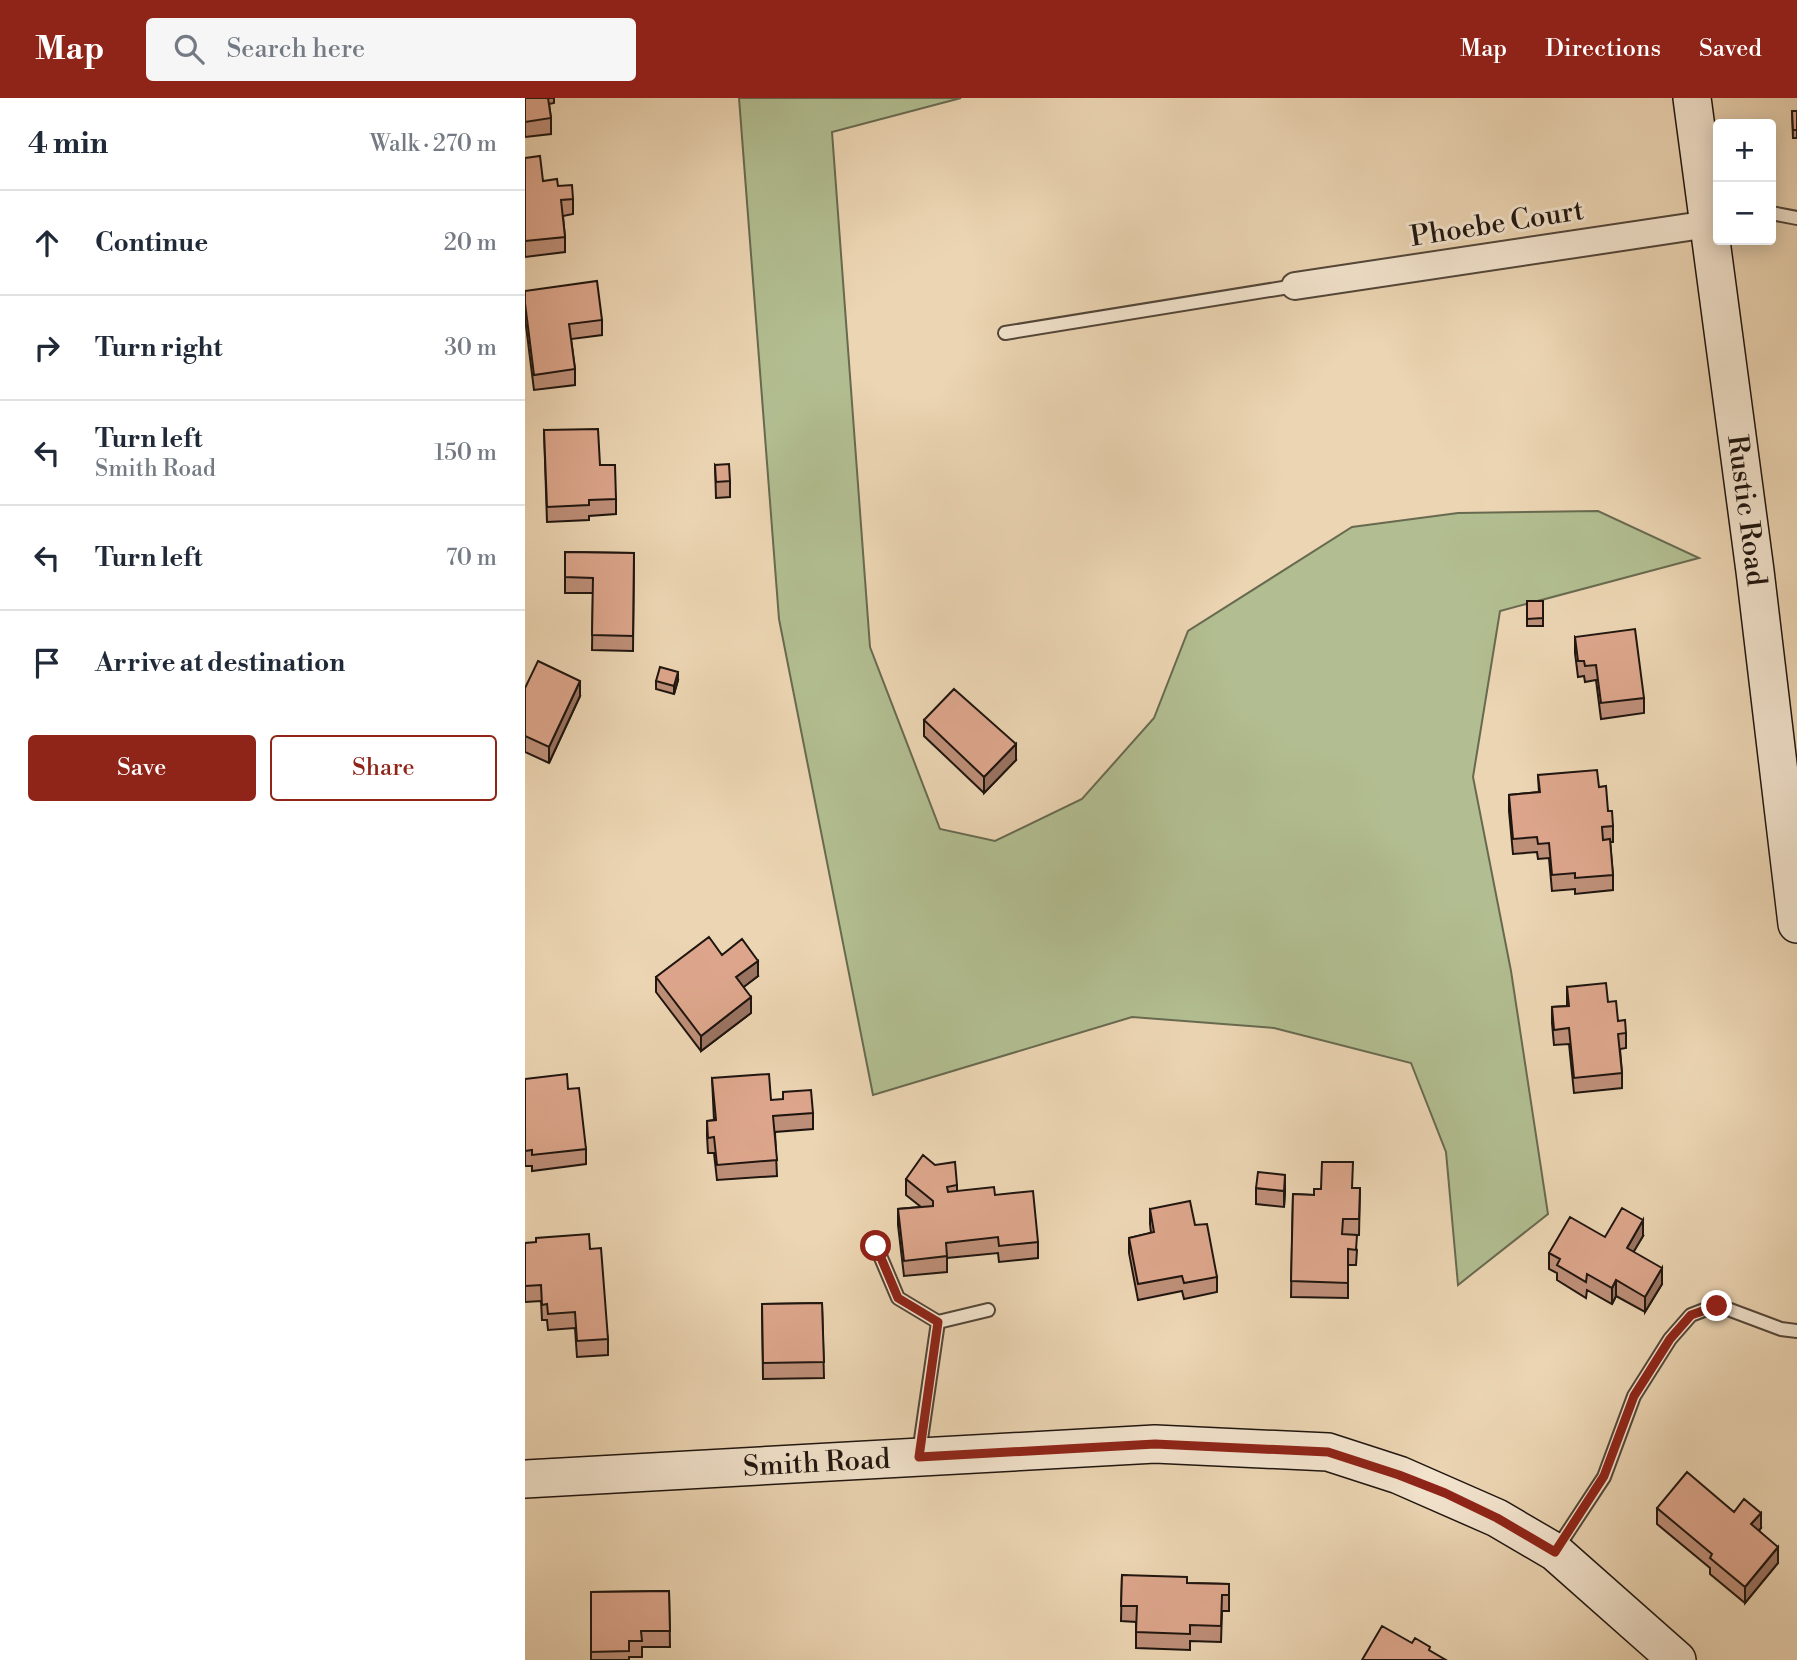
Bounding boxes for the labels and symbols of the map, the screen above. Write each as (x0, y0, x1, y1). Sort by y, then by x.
street label: Phoebe Court (1408, 193, 1586, 255)
street label: Rustic Road (1720, 433, 1774, 588)
route start (860, 1230, 891, 1261)
route end (1701, 1290, 1732, 1321)
street label: Smith Road (742, 1441, 891, 1484)

